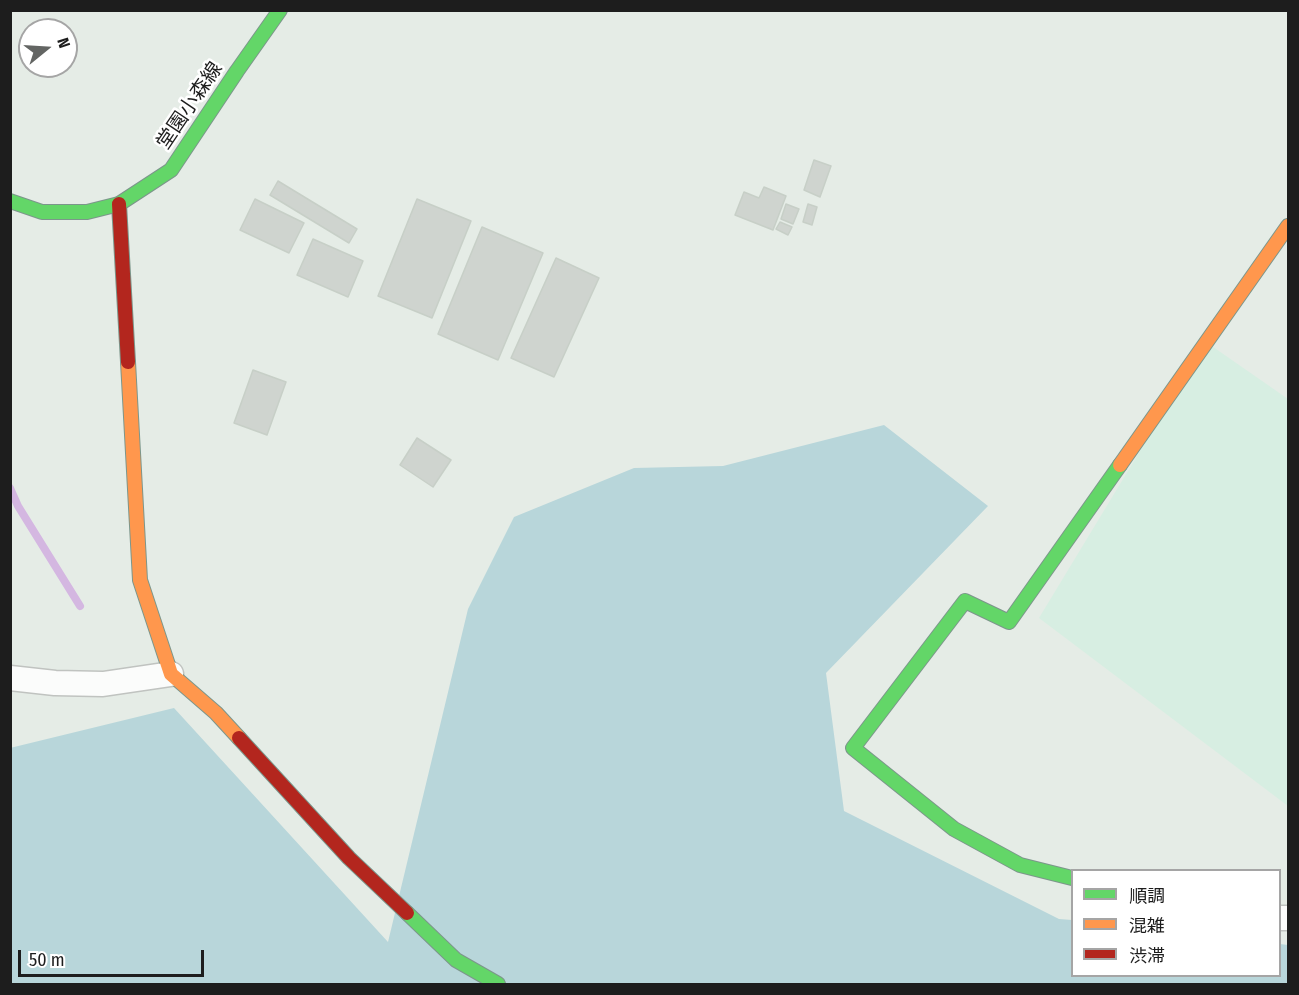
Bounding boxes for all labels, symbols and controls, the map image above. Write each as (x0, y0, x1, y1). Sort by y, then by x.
north arrow (18, 18, 78, 78)
text: N (53, 35, 74, 50)
street label: 堂園小森線 (152, 58, 228, 154)
legend (1071, 869, 1281, 977)
text: 順調 (1129, 885, 1165, 907)
text: 混雑 (1129, 915, 1165, 937)
scale bar (21, 938, 207, 976)
text: 渋滞 (1129, 945, 1165, 967)
text: 50 m (29, 949, 65, 971)

